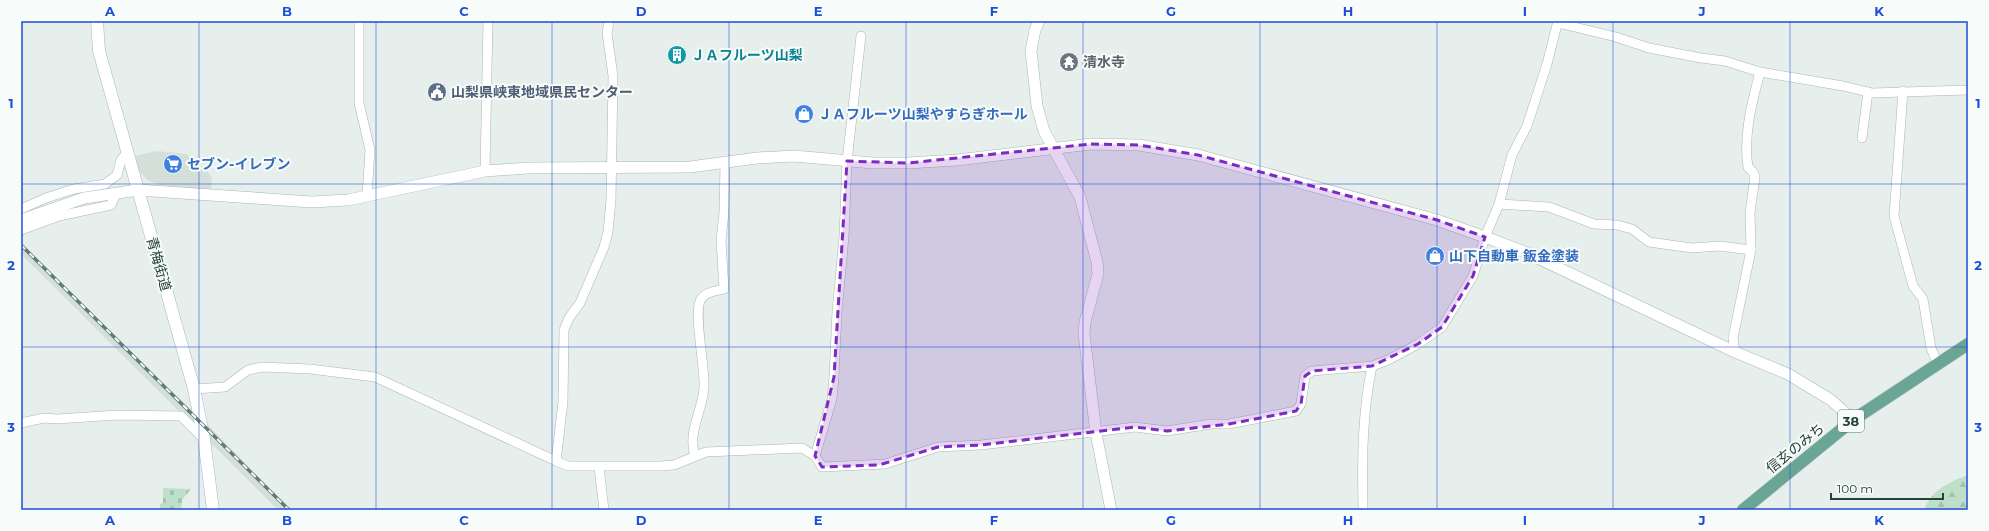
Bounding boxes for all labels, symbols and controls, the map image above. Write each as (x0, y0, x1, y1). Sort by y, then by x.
text: A (104, 3, 116, 19)
text: B (282, 3, 292, 19)
text: C (459, 3, 469, 19)
text: D (636, 3, 647, 19)
text: E (814, 3, 823, 19)
text: F (990, 3, 998, 19)
text: G (1166, 3, 1176, 19)
text: H (1343, 3, 1353, 19)
text: I (1523, 3, 1527, 19)
text: J (1697, 3, 1706, 19)
text: K (1874, 3, 1884, 19)
building icon: ＪＡフルーツ山梨 (666, 44, 688, 66)
place label: ＪＡフルーツ山梨 (691, 46, 803, 64)
temple icon: 清水寺 (1058, 51, 1080, 73)
place label: 清水寺 (1083, 53, 1125, 71)
public building icon: 山梨県峡東地域県民センター (426, 81, 448, 103)
place label: 山梨県峡東地域県民センター (451, 83, 633, 101)
text: 1 (8, 95, 14, 111)
text: 1 (1975, 95, 1981, 111)
shop icon: ＪＡフルーツ山梨やすらぎホール (793, 103, 815, 125)
place label: ＪＡフルーツ山梨やすらぎホール (818, 105, 1028, 123)
supermarket icon: セブン-イレブン (162, 153, 184, 175)
place label: セブン-イレブン (187, 155, 290, 173)
street label: 青梅街道 (143, 235, 175, 293)
shop icon: 山下自動車 鈑金塗装 (1424, 245, 1446, 267)
place label: 山下自動車 鈑金塗装 (1449, 247, 1579, 265)
text: 2 (7, 257, 15, 273)
text: 2 (1974, 257, 1982, 273)
road number: 38 (1838, 410, 1864, 432)
text: 3 (6, 419, 15, 435)
street label: 信玄のみち (1762, 419, 1828, 477)
text: 3 (1973, 419, 1982, 435)
scale bar (1831, 475, 1943, 501)
text: 100 m (1837, 481, 1873, 496)
text: A (104, 512, 116, 528)
text: B (282, 512, 292, 528)
text: C (459, 512, 469, 528)
text: D (636, 512, 647, 528)
text: E (814, 512, 823, 528)
text: F (990, 512, 998, 528)
text: G (1166, 512, 1176, 528)
text: H (1343, 512, 1353, 528)
text: I (1523, 512, 1527, 528)
text: J (1697, 512, 1706, 528)
text: K (1874, 512, 1884, 528)

